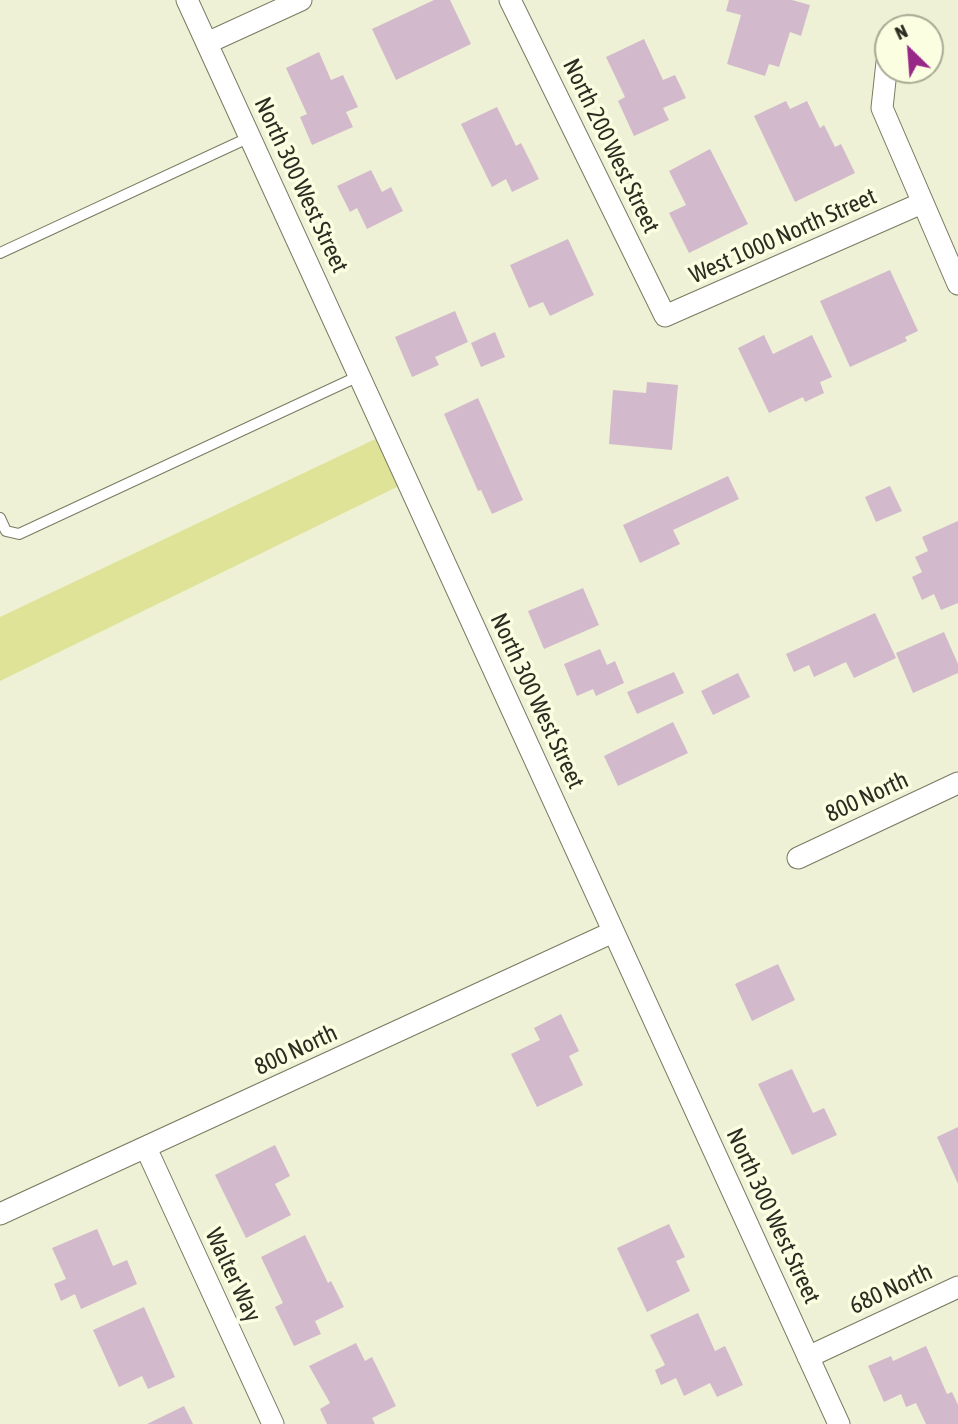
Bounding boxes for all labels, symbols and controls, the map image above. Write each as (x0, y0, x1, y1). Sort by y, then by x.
north arrow (874, 14, 944, 84)
text: N (891, 19, 911, 44)
street label: North 200 West Street (556, 54, 666, 238)
street label: North 300 West Street (248, 93, 354, 277)
street label: West 1000 North Street (685, 182, 881, 290)
street label: North 300 West Street (484, 609, 590, 793)
street label: 800 North (821, 765, 913, 829)
street label: 800 North (250, 1018, 342, 1082)
street label: North 300 West Street (720, 1124, 826, 1308)
street label: Walter Way (199, 1224, 267, 1326)
street label: 680 North (845, 1257, 937, 1321)

